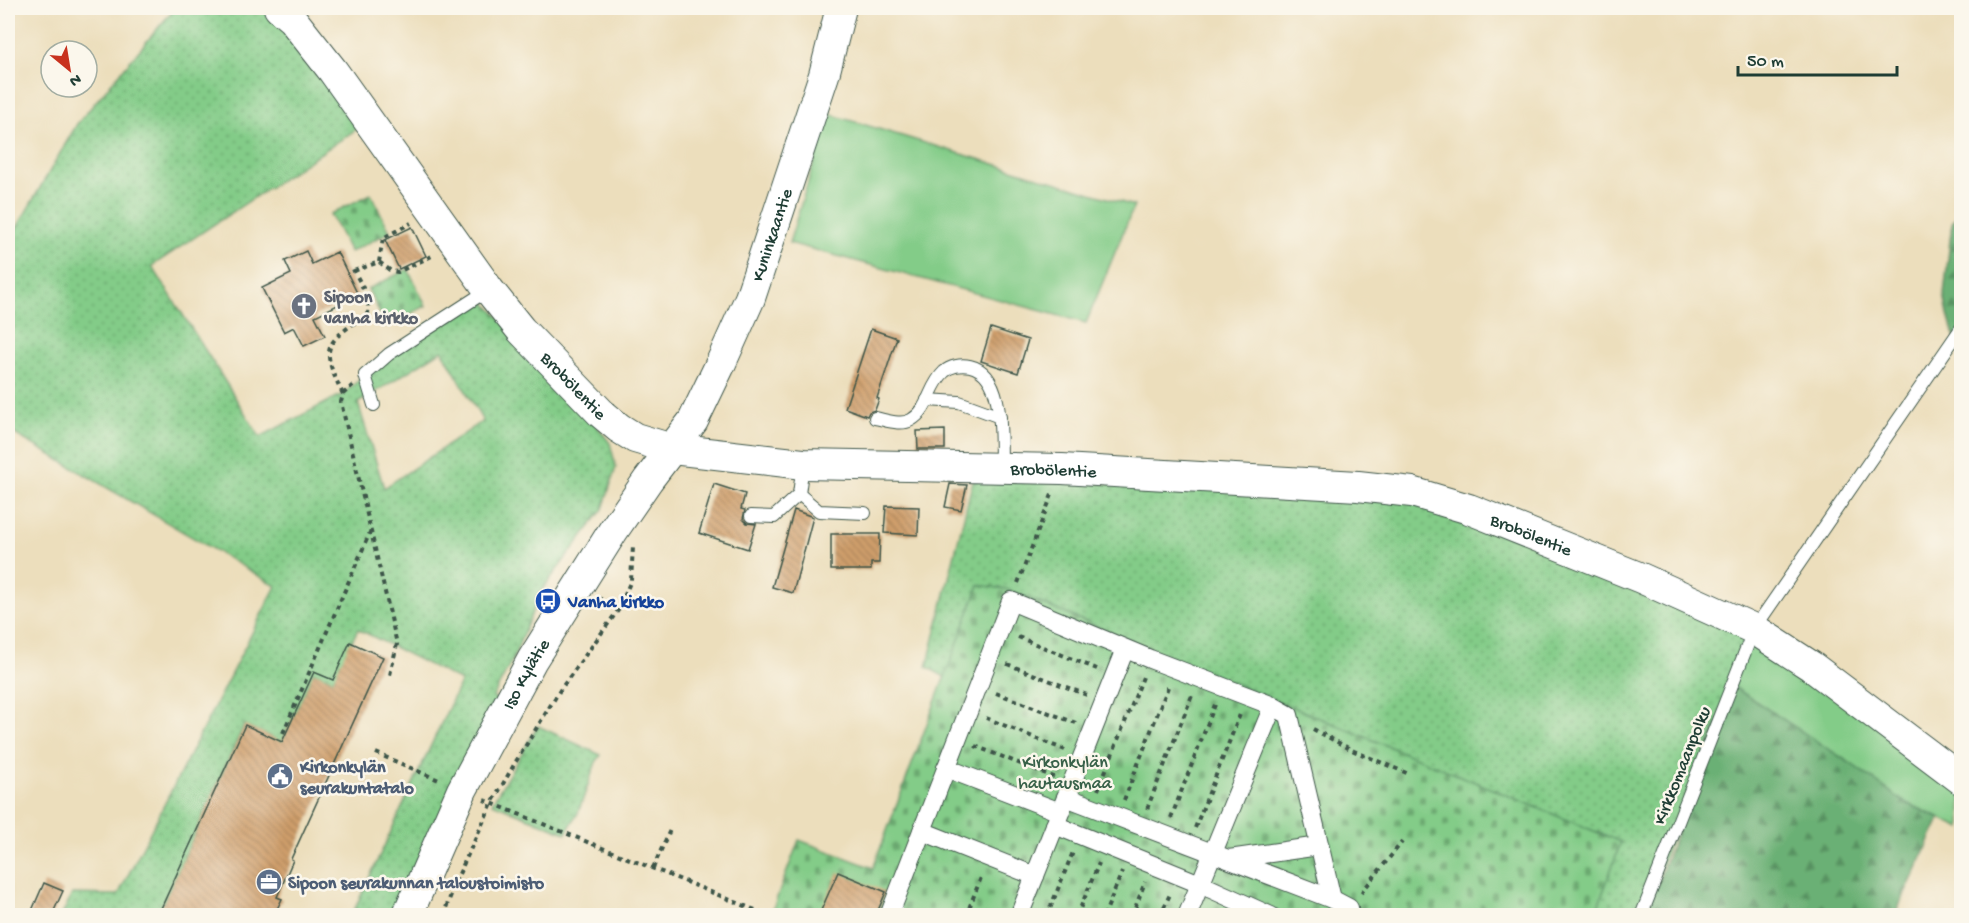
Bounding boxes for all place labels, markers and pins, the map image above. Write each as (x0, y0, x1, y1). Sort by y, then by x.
place label: Sipoon vanha kirkko (323, 288, 419, 330)
church icon: Sipoon vanha kirkko (289, 291, 319, 321)
bus stop icon: Vanha kirkko (533, 586, 563, 616)
place label: Vanha kirkko (567, 593, 665, 614)
place label: Kirkonkylän seurakuntatalo (299, 758, 414, 800)
public building icon: Kirkonkylän seurakuntatalo (265, 761, 295, 791)
office icon: Sipoon seurakunnan taloustoimisto (254, 867, 284, 897)
place label: Sipoon seurakunnan taloustoimisto (288, 874, 545, 895)

